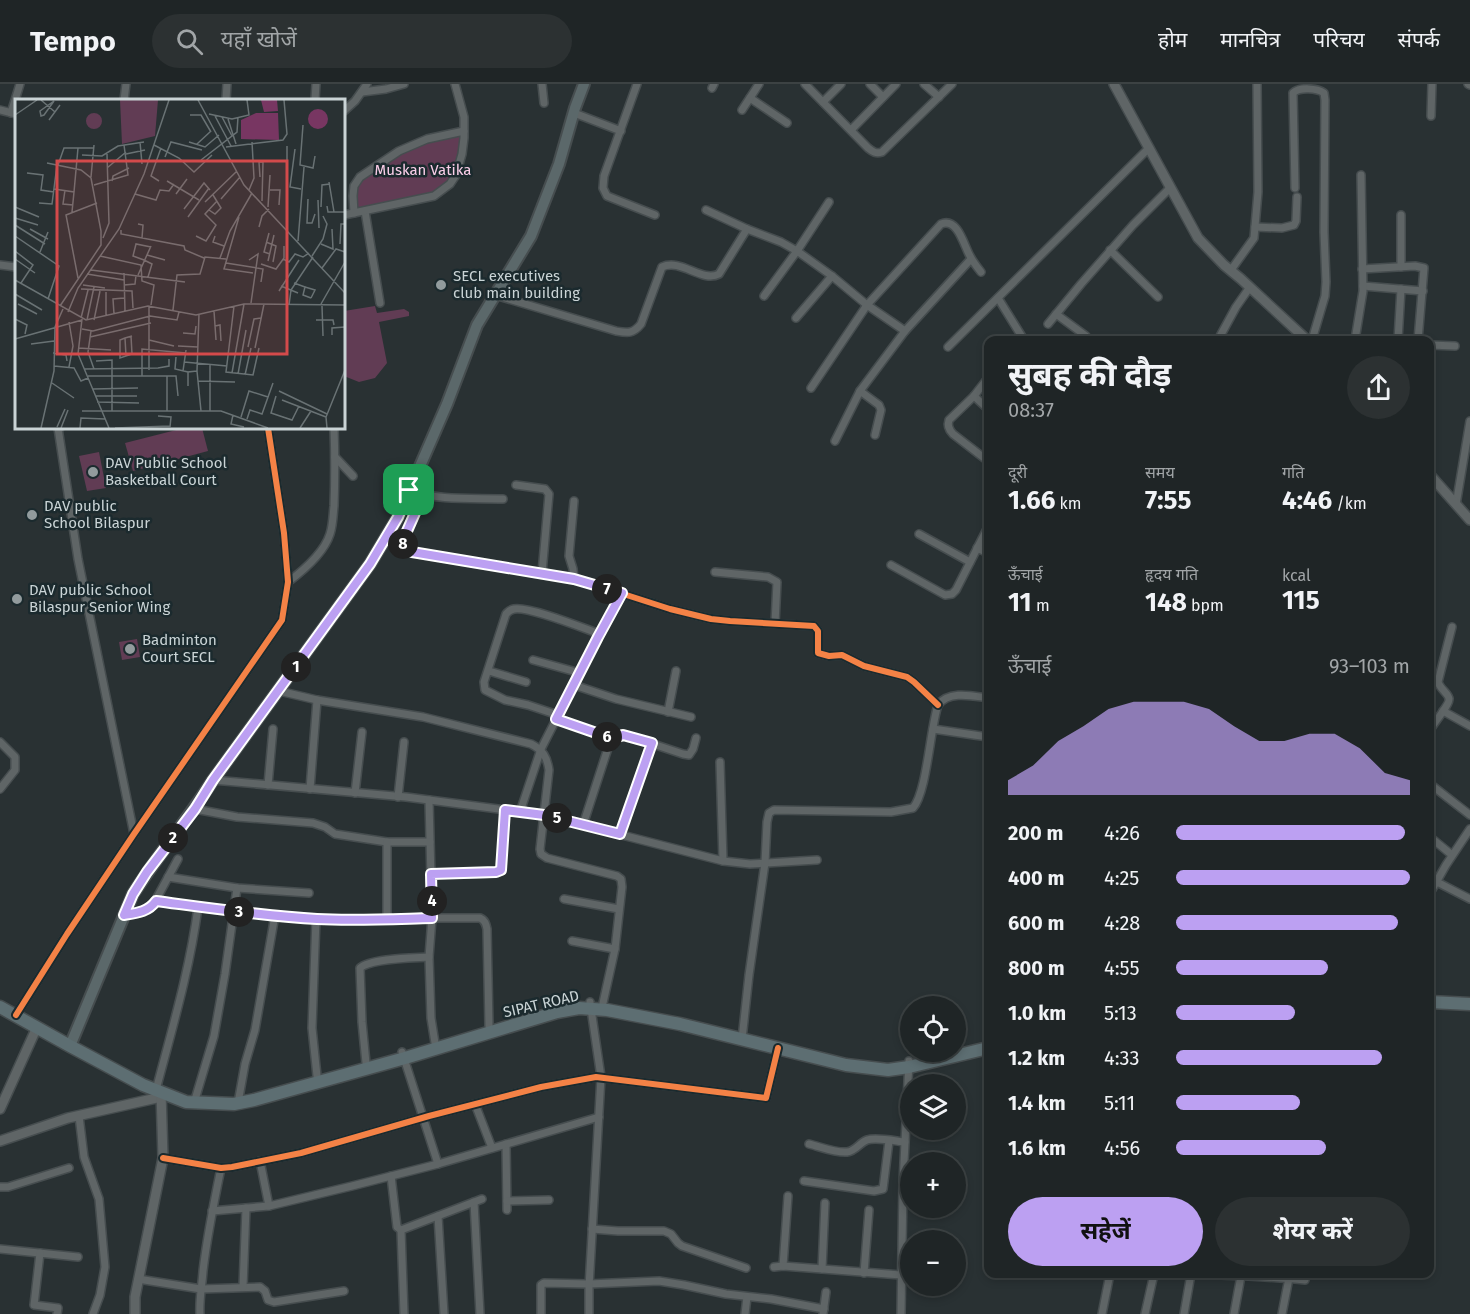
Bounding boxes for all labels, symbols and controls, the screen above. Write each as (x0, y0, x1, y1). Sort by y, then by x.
search box (152, 14, 572, 68)
text: Tempo (30, 25, 116, 58)
icon: search (173, 25, 206, 58)
text: यहाँ खोजें (221, 26, 297, 53)
text: होम (1158, 27, 1187, 53)
text: मानचित्र (1220, 27, 1280, 53)
text: परिचय (1313, 27, 1365, 53)
text: संपर्क (1398, 27, 1440, 53)
inset map (15, 99, 345, 429)
park label: Muskan Vatika (375, 161, 471, 179)
place label: SECL executives club main building (453, 267, 580, 302)
marker: SECL executives club main building (434, 278, 448, 292)
text: सुबह की दौड़ (1008, 355, 1171, 395)
button: share (1347, 356, 1410, 419)
text: 08:37 (1008, 398, 1054, 422)
place label: DAV Public School Basketball Court (105, 454, 228, 489)
text: दूरी (1008, 463, 1027, 482)
text: समय (1145, 463, 1175, 482)
text: गति (1282, 463, 1304, 482)
pin (383, 464, 434, 515)
marker: DAV Public School Basketball Court (86, 465, 100, 479)
icon: arrive (392, 473, 425, 506)
text: 1.66 (1008, 485, 1055, 516)
text: 7:55 (1145, 485, 1191, 516)
text: 4:46 (1282, 485, 1332, 516)
text: km (1055, 494, 1082, 513)
text: /km (1332, 494, 1367, 513)
place label: DAV public School Bilaspur (44, 497, 150, 532)
marker: DAV public School Bilaspur (25, 508, 39, 522)
pin: 8 (388, 529, 418, 559)
text: 8 (398, 534, 408, 553)
text: ऊँचाई (1008, 565, 1043, 584)
text: हृदय गति (1145, 565, 1198, 584)
text: kcal (1282, 566, 1311, 585)
pin: 7 (592, 574, 622, 604)
text: 7 (603, 579, 611, 598)
place label: DAV public School Bilaspur Senior Wing (29, 581, 170, 616)
text: 115 (1282, 585, 1320, 616)
text: 11 (1008, 587, 1032, 618)
text: 148 (1145, 587, 1187, 618)
marker: DAV public School Bilaspur Senior Wing (10, 592, 24, 606)
text: m (1032, 596, 1050, 615)
text: bpm (1187, 596, 1224, 615)
place label: Badminton Court SECL (142, 631, 217, 666)
marker: Badminton Court SECL (123, 642, 137, 656)
pin: 1 (281, 652, 311, 682)
text: ऊँचाई (1008, 654, 1051, 678)
text: 93–103 m (1329, 654, 1410, 678)
text: 1 (292, 657, 300, 676)
pin: 6 (592, 722, 622, 752)
text: 6 (602, 727, 612, 746)
pin: 5 (542, 803, 572, 833)
text: 5 (553, 808, 561, 827)
text: 200 m (1008, 821, 1063, 845)
text: 4:26 (1104, 821, 1140, 845)
pin: 2 (158, 823, 188, 853)
text: 2 (169, 828, 177, 847)
text: 400 m (1008, 866, 1064, 890)
text: 4:25 (1104, 866, 1139, 890)
pin: 4 (417, 886, 447, 916)
text: 4 (427, 891, 437, 910)
pin: 3 (224, 897, 254, 927)
text: 3 (235, 902, 243, 921)
text: 600 m (1008, 911, 1064, 935)
text: 4:28 (1104, 911, 1140, 935)
text: 800 m (1008, 956, 1065, 980)
text: 4:55 (1104, 956, 1139, 980)
street label: SIPAT ROAD (501, 987, 581, 1021)
map controls (900, 996, 966, 1296)
button: locate (900, 996, 966, 1062)
text: 1.0 km (1008, 1001, 1066, 1025)
text: 5:13 (1104, 1001, 1137, 1025)
text: 1.2 km (1008, 1046, 1065, 1070)
text: 4:33 (1104, 1046, 1140, 1070)
button: layers (900, 1074, 966, 1140)
text: 1.4 km (1008, 1091, 1066, 1115)
text: 5:11 (1104, 1091, 1135, 1115)
text: 1.6 km (1008, 1136, 1066, 1160)
text: 4:56 (1104, 1136, 1140, 1160)
button: + (900, 1152, 966, 1218)
button: सहेजें (1008, 1197, 1203, 1266)
button: शेयर करें (1215, 1197, 1410, 1266)
button: − (900, 1230, 966, 1296)

